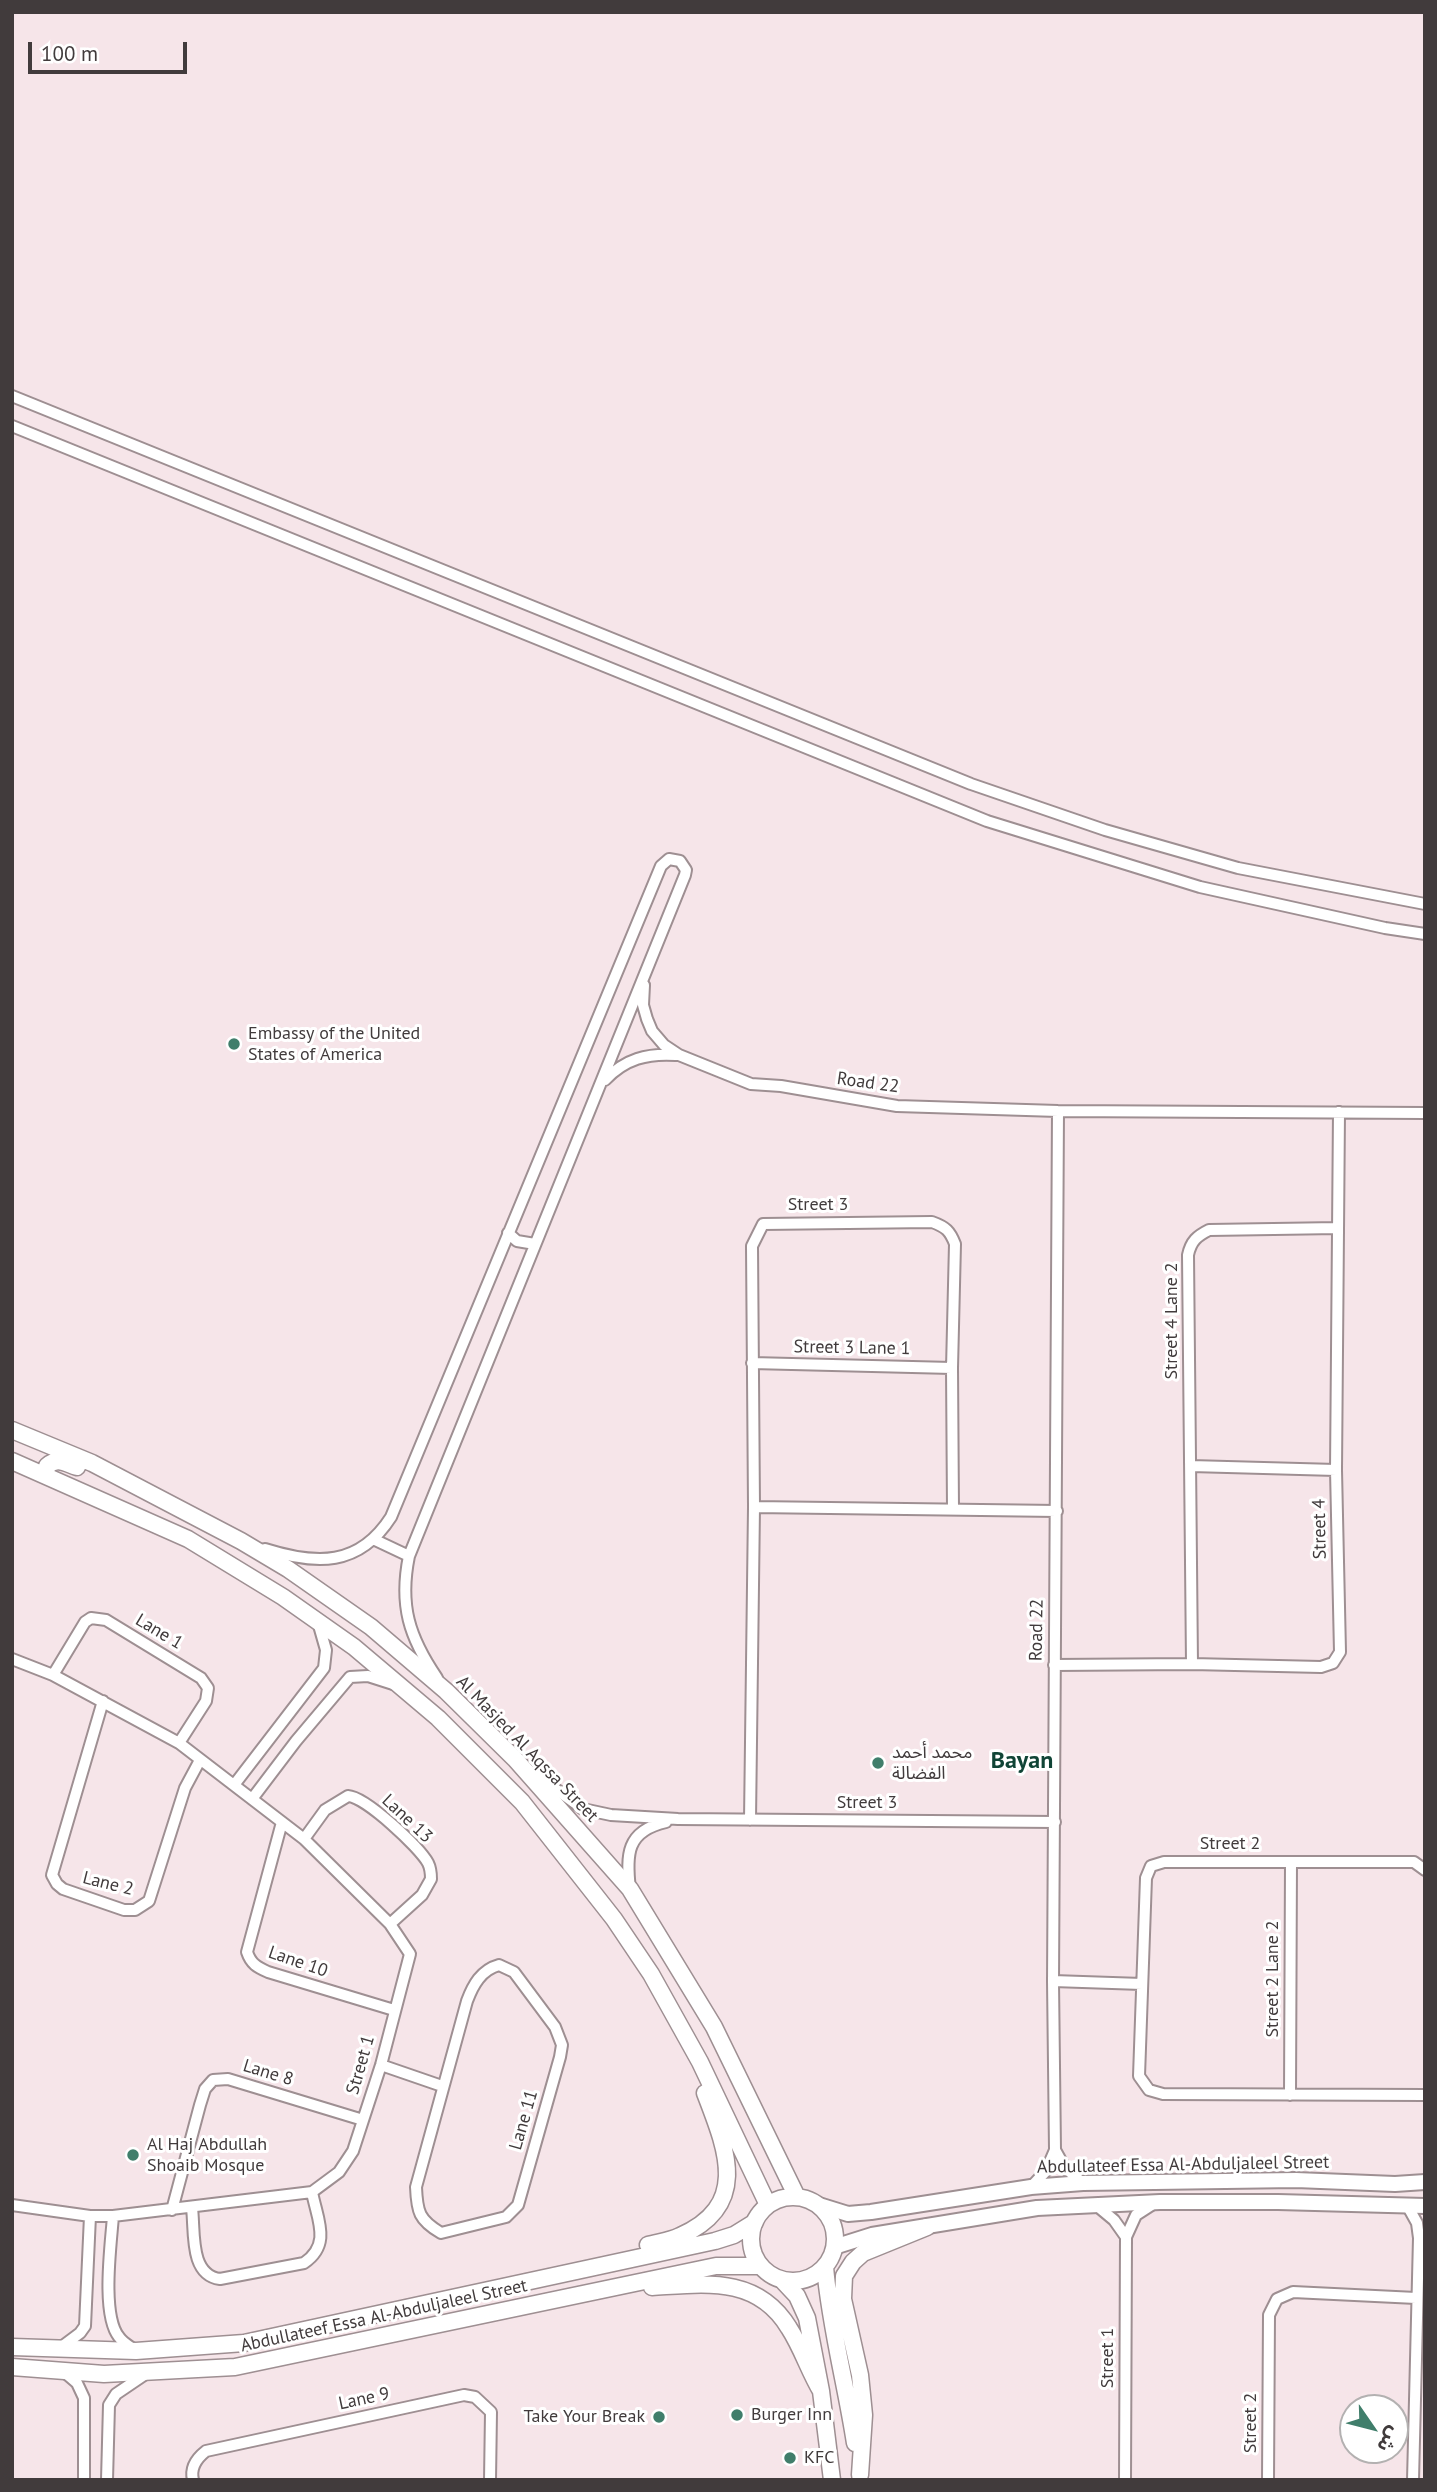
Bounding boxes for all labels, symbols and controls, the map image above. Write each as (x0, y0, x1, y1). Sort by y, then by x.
scale bar (32, 28, 191, 72)
text: 100 m (41, 40, 98, 67)
place label: Embassy of the United States of America (248, 1023, 420, 1066)
marker: Embassy of the United States of America (226, 1036, 242, 1052)
street label: Road 22 (836, 1068, 900, 1098)
street label: Street 3 (788, 1194, 848, 1216)
street label: Street 4 Lane 2 (1161, 1263, 1183, 1379)
street label: Street 3 Lane 1 (793, 1336, 911, 1360)
street label: Street 4 (1309, 1499, 1331, 1559)
street label: Road 22 (1026, 1599, 1048, 1661)
street label: Lane 1 (131, 1609, 187, 1655)
street label: Al Masjed Al Aqssa Street (451, 1671, 603, 1827)
place label: محمد أحمد الفضالة (892, 1742, 973, 1784)
district label: Bayan (991, 1747, 1053, 1775)
marker: محمد أحمد الفضالة (870, 1755, 886, 1771)
street label: Lane 13 (377, 1790, 437, 1848)
street label: Street 3 (837, 1792, 897, 1814)
street label: Street 2 (1200, 1833, 1260, 1855)
street label: Lane 2 (80, 1867, 136, 1901)
street label: Street 2 Lane 2 (1262, 1921, 1284, 2037)
street label: Lane 10 (266, 1942, 330, 1982)
street label: Street 1 (342, 2033, 380, 2097)
street label: Lane 8 (240, 2055, 296, 2091)
street label: Lane 11 (505, 2088, 543, 2152)
place label: Al Haj Abdullah Shoaib Mosque (147, 2134, 267, 2176)
marker: Al Haj Abdullah Shoaib Mosque (125, 2147, 141, 2163)
street label: Abdullateef Essa Al-Abduljaleel Street (1037, 2152, 1329, 2178)
street label: Abdullateef Essa Al-Abduljaleel Street (239, 2275, 529, 2357)
street label: Street 1 (1097, 2328, 1119, 2388)
street label: Lane 9 (337, 2383, 391, 2415)
street label: Street 2 (1240, 2393, 1262, 2453)
north arrow (1339, 2394, 1409, 2464)
place label: Burger Inn (751, 2404, 832, 2426)
place label: Take Your Break (524, 2406, 645, 2428)
marker: Burger Inn (729, 2407, 745, 2423)
marker: Take Your Break (651, 2409, 667, 2425)
text: ش (1372, 2422, 1407, 2457)
place label: KFC (804, 2447, 835, 2469)
marker: KFC (782, 2450, 798, 2466)

